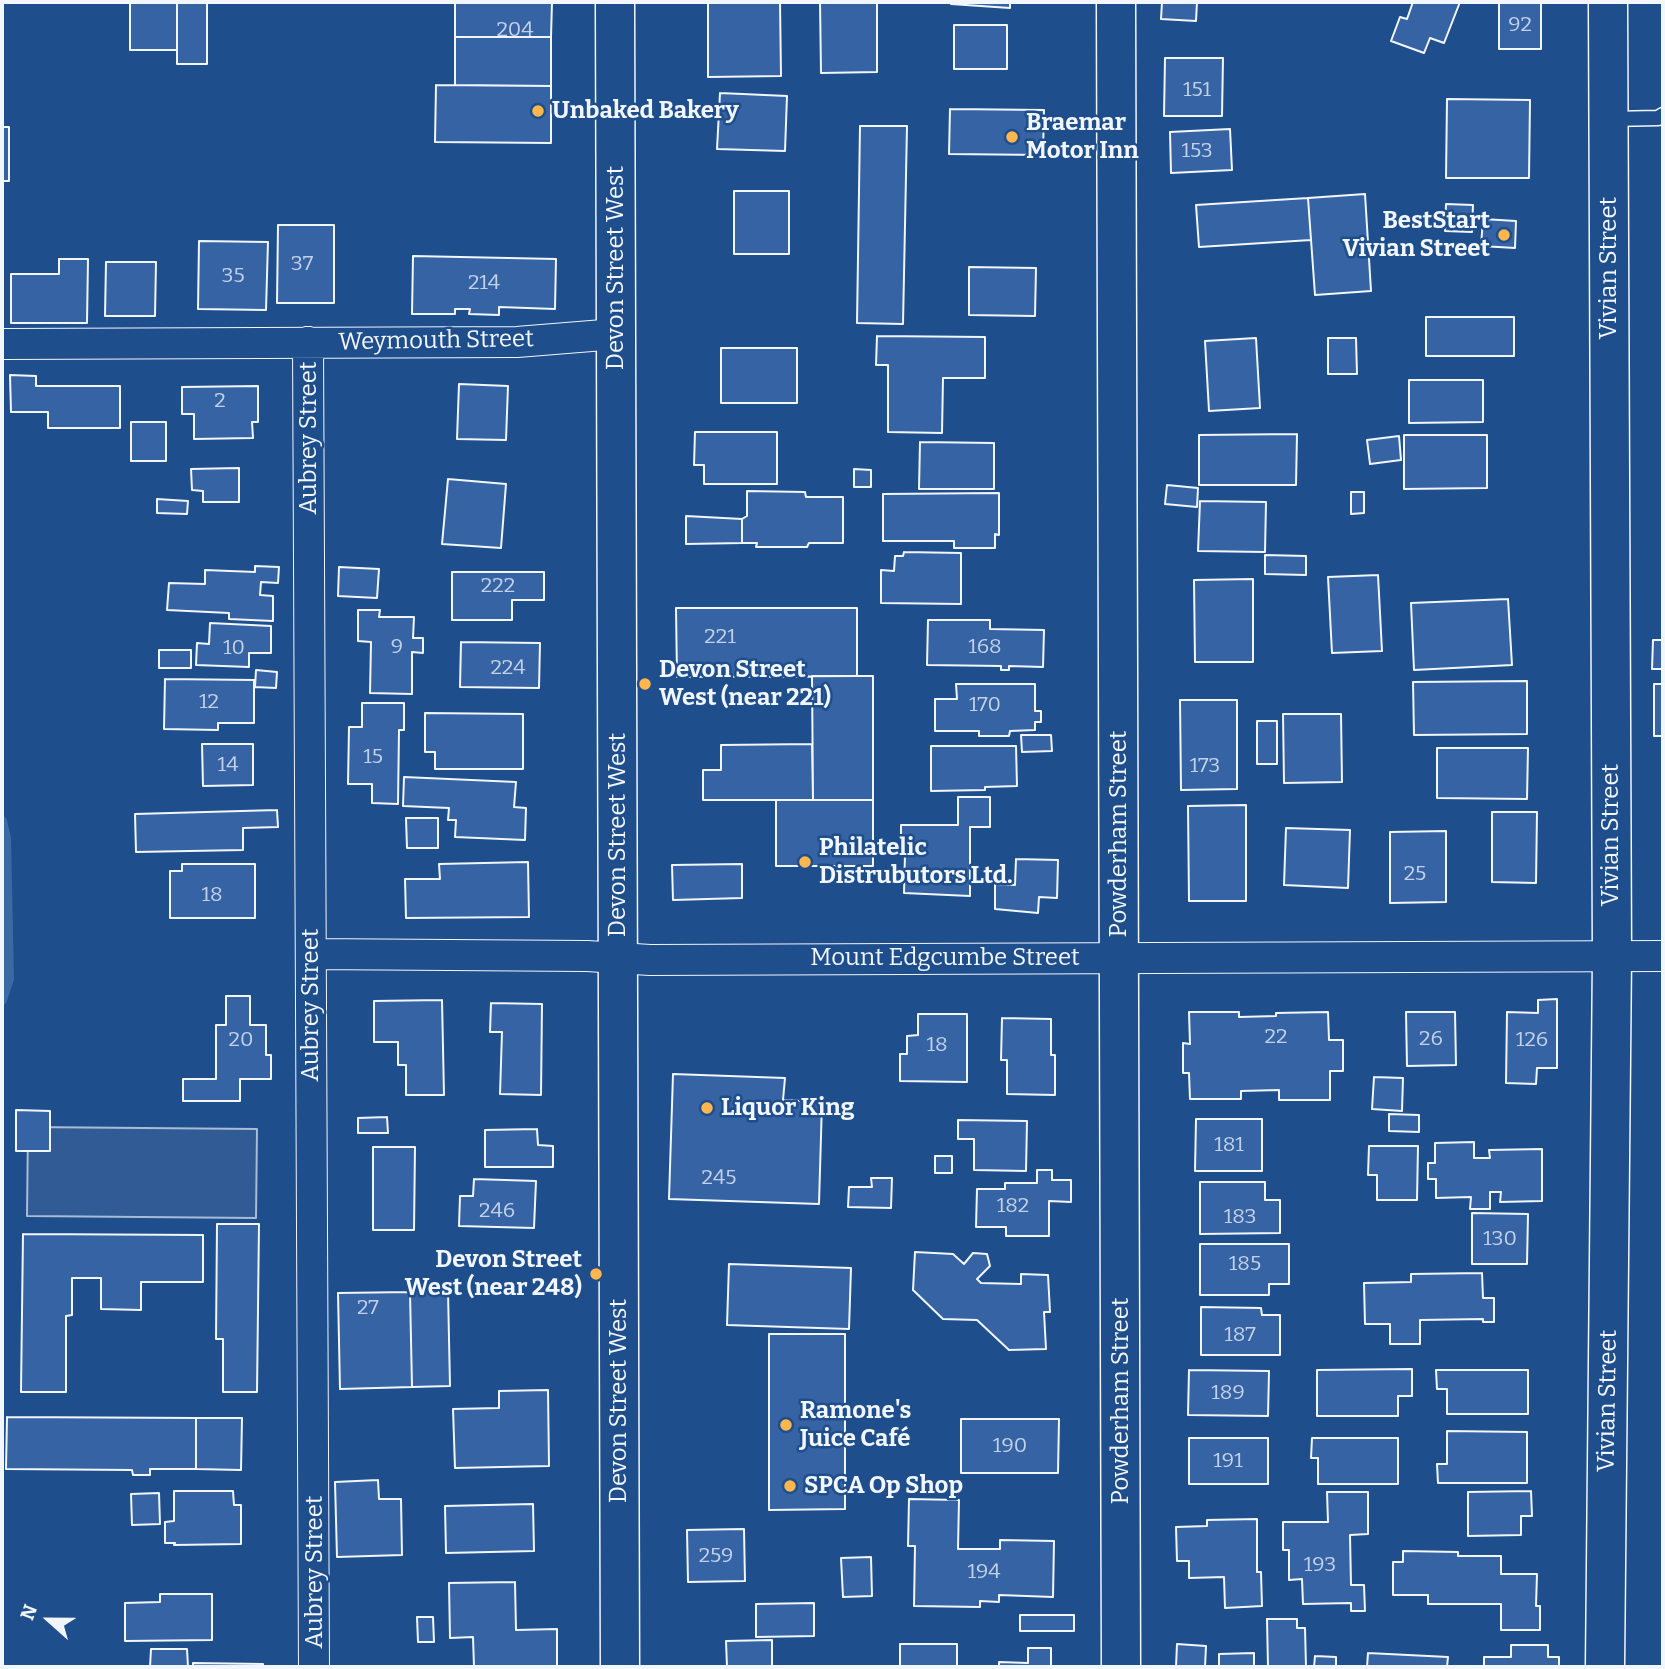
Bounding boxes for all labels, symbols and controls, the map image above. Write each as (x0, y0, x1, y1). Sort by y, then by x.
house number: 92 (1508, 12, 1532, 38)
house number: 204 (496, 17, 534, 43)
house number: 151 (1183, 77, 1211, 103)
place label: Unbaked Bakery (552, 97, 739, 125)
marker: Unbaked Bakery (530, 103, 546, 119)
place label: Braemar Motor Inn (1026, 109, 1139, 165)
marker: Braemar Motor Inn (1004, 129, 1020, 145)
house number: 153 (1181, 138, 1213, 164)
street label: Devon Street West (602, 166, 630, 370)
street label: Vivian Street (1595, 197, 1623, 339)
place label: BestStart Vivian Street (1342, 207, 1490, 263)
marker: BestStart Vivian Street (1496, 227, 1512, 243)
house number: 37 (291, 251, 313, 277)
house number: 35 (221, 263, 245, 289)
house number: 214 (468, 270, 500, 296)
street label: Weymouth Street (338, 325, 534, 357)
street label: Aubrey Street (295, 362, 323, 514)
house number: 2 (214, 388, 226, 414)
house number: 222 (481, 573, 515, 599)
house number: 221 (704, 624, 736, 650)
house number: 9 (391, 634, 403, 660)
house number: 168 (968, 634, 1002, 660)
house number: 10 (223, 635, 245, 661)
house number: 224 (490, 655, 526, 681)
place label: Devon Street West (near 221) (659, 656, 831, 712)
marker: Devon Street West (near 221) (637, 676, 653, 692)
house number: 12 (199, 689, 219, 715)
house number: 170 (969, 692, 1001, 718)
street label: Powderham Street (1105, 730, 1133, 938)
street label: Devon Street West (604, 733, 632, 937)
house number: 15 (363, 744, 383, 770)
house number: 14 (218, 752, 238, 778)
house number: 173 (1190, 753, 1220, 779)
street label: Vivian Street (1597, 764, 1625, 906)
place label: Philatelic Distrubutors Ltd. (819, 834, 1013, 890)
marker: Philatelic Distrubutors Ltd. (797, 854, 813, 870)
house number: 25 (1404, 861, 1426, 887)
house number: 18 (201, 882, 223, 908)
street label: Aubrey Street (297, 929, 325, 1081)
street label: Mount Edgcumbe Street (810, 944, 1080, 972)
house number: 22 (1265, 1024, 1287, 1050)
house number: 26 (1419, 1026, 1443, 1052)
house number: 20 (229, 1027, 253, 1053)
house number: 126 (1516, 1027, 1548, 1053)
house number: 18 (926, 1032, 948, 1058)
place label: Liquor King (721, 1094, 854, 1122)
marker: Liquor King (699, 1100, 715, 1116)
house number: 181 (1214, 1132, 1244, 1158)
house number: 245 (702, 1165, 736, 1191)
house number: 182 (997, 1193, 1029, 1219)
house number: 246 (479, 1198, 515, 1224)
house number: 183 (1224, 1204, 1256, 1230)
house number: 130 (1483, 1226, 1517, 1252)
place label: Devon Street West (near 248) (405, 1246, 582, 1302)
house number: 185 (1229, 1251, 1261, 1277)
marker: Devon Street West (near 248) (588, 1266, 604, 1282)
house number: 27 (357, 1295, 379, 1321)
street label: Powderham Street (1107, 1297, 1135, 1505)
street label: Devon Street West (605, 1299, 633, 1503)
house number: 187 (1224, 1322, 1256, 1348)
street label: Vivian Street (1592, 1330, 1624, 1472)
house number: 189 (1211, 1380, 1245, 1406)
place label: Ramone's Juice Café (800, 1397, 911, 1453)
marker: Ramone's Juice Café (778, 1417, 794, 1433)
house number: 190 (993, 1433, 1027, 1459)
house number: 191 (1213, 1448, 1243, 1474)
place label: SPCA Op Shop (804, 1472, 963, 1500)
marker: SPCA Op Shop (782, 1478, 798, 1494)
street label: Aubrey Street (301, 1496, 329, 1648)
house number: 259 (699, 1543, 733, 1569)
house number: 193 (1304, 1552, 1336, 1578)
house number: 194 (967, 1559, 1001, 1585)
north arrow (14, 1585, 84, 1655)
text: N (16, 1601, 42, 1623)

